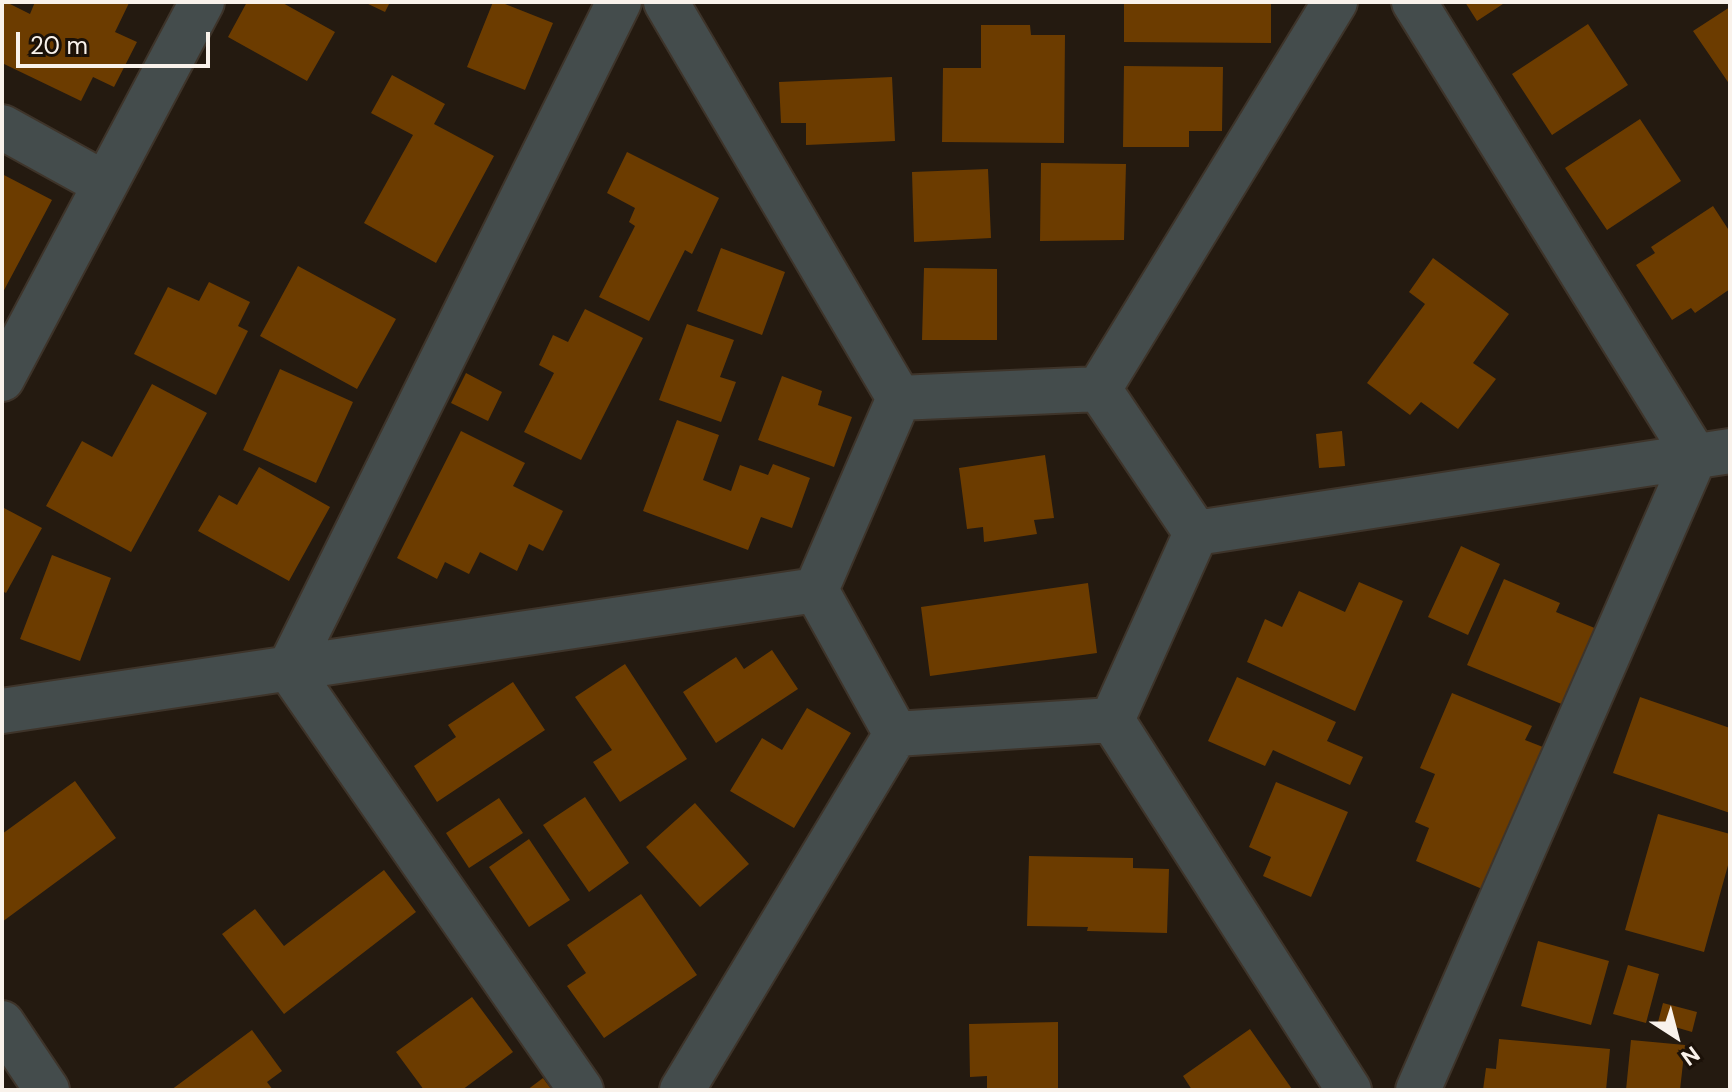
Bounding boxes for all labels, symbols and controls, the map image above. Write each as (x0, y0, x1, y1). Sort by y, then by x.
scale bar (20, 16, 214, 66)
text: 20 m (30, 30, 88, 61)
north arrow (1636, 996, 1716, 1076)
text: N (1675, 1039, 1705, 1072)

